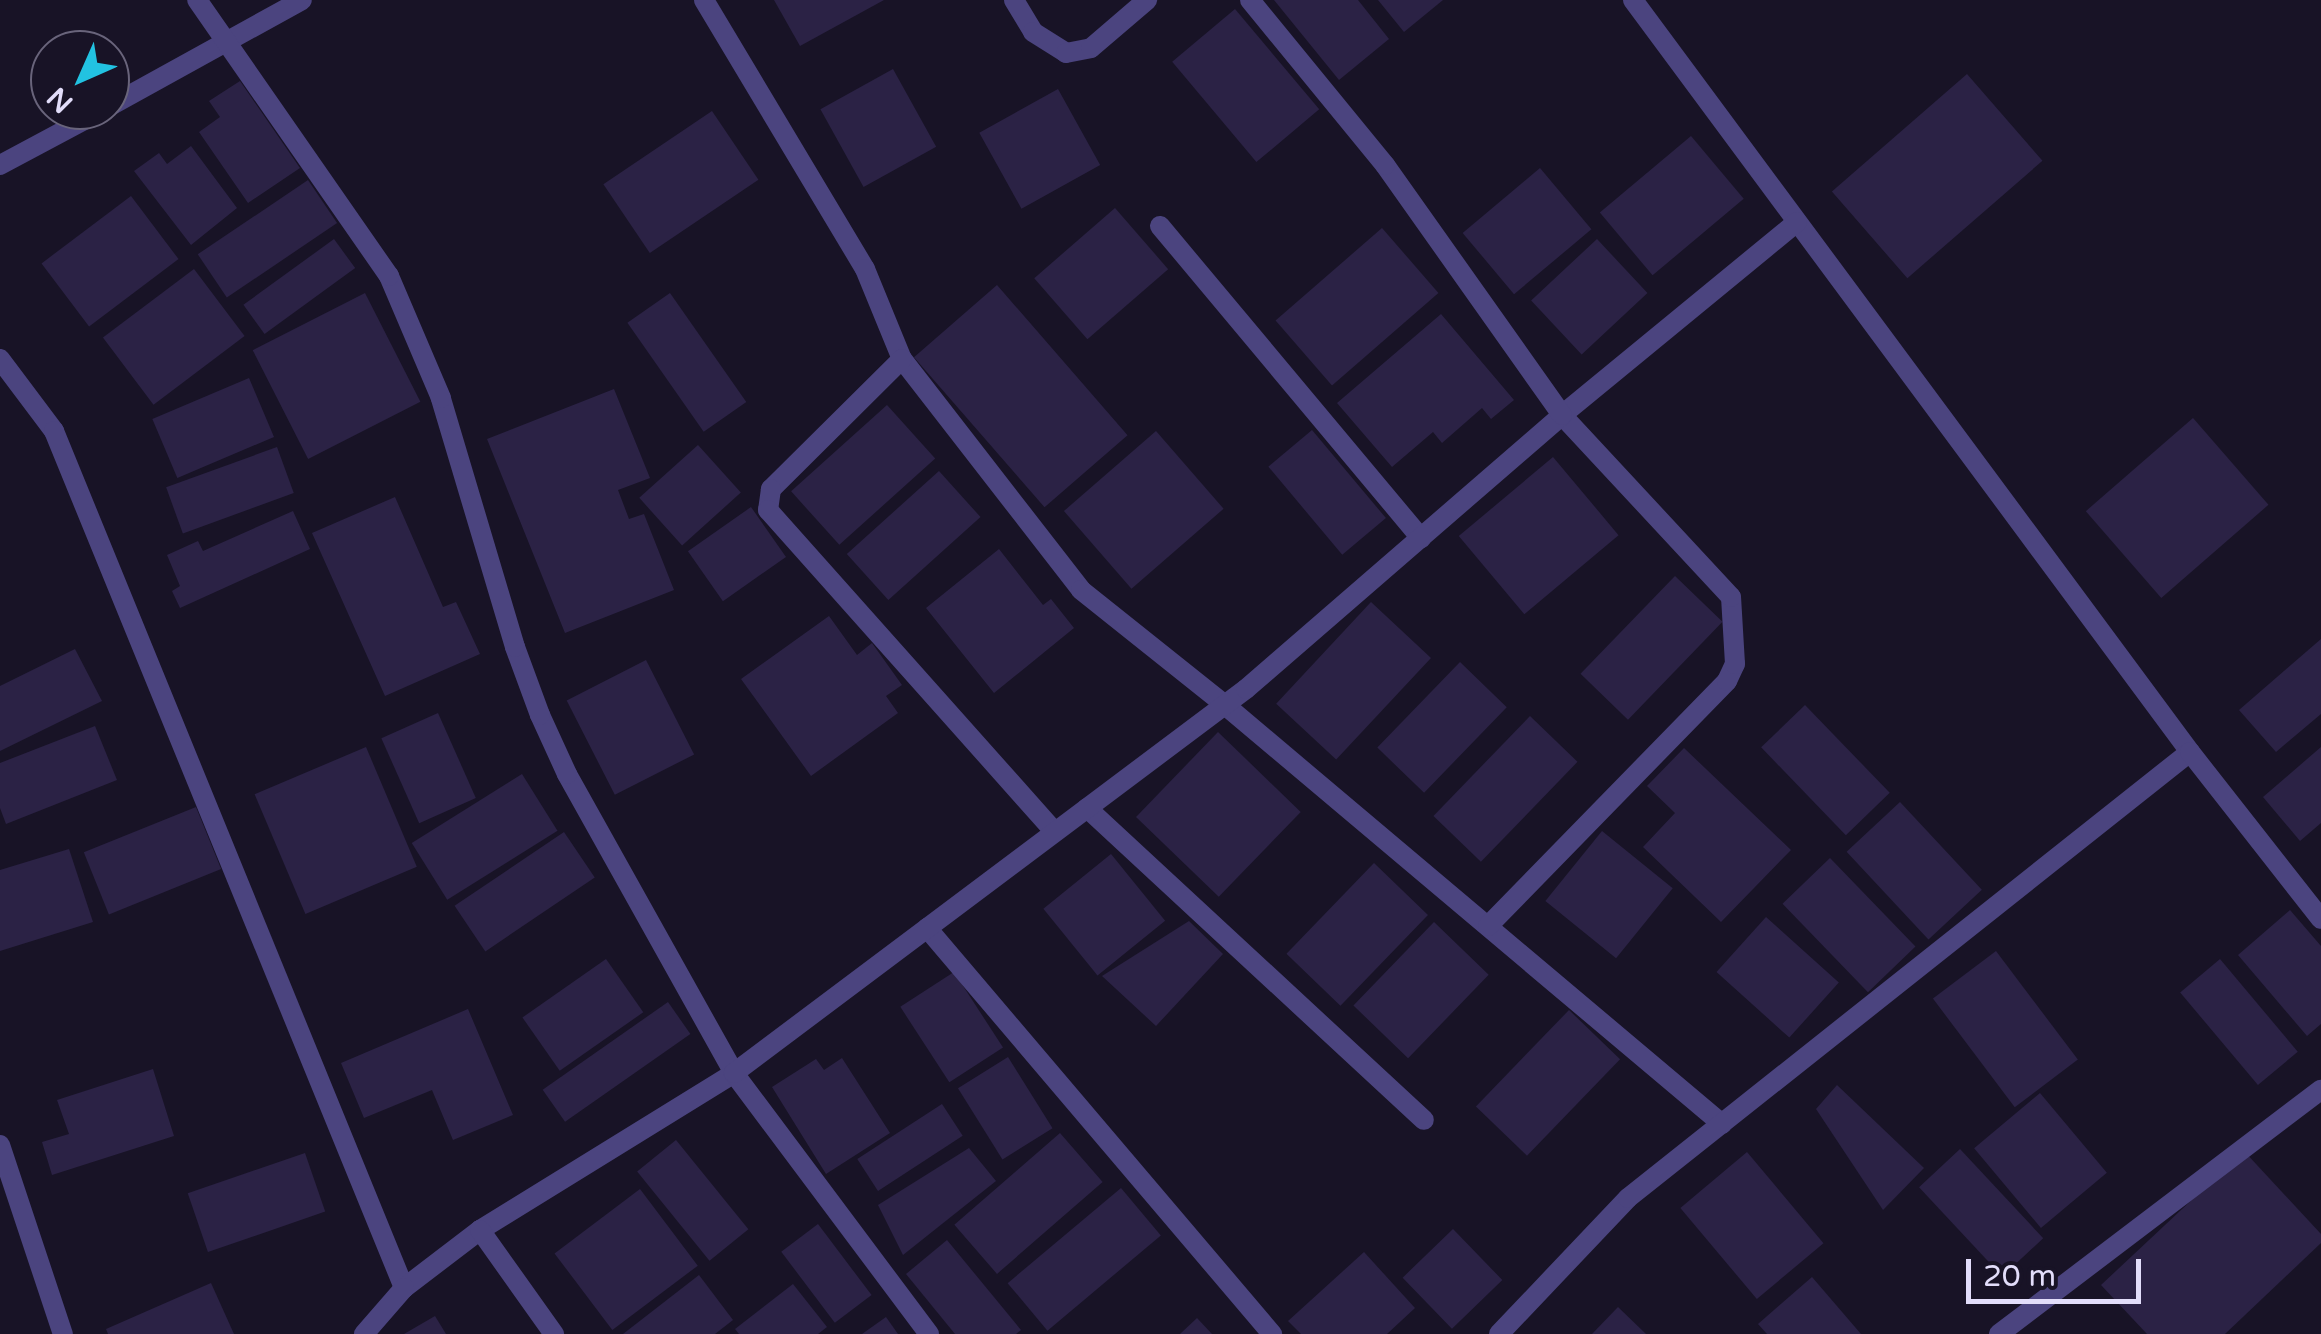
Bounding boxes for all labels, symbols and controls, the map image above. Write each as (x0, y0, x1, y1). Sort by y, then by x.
north arrow (30, 30, 130, 130)
text: N (40, 80, 80, 120)
scale bar (1971, 1239, 2146, 1301)
text: 20 m (1983, 1258, 2056, 1295)

